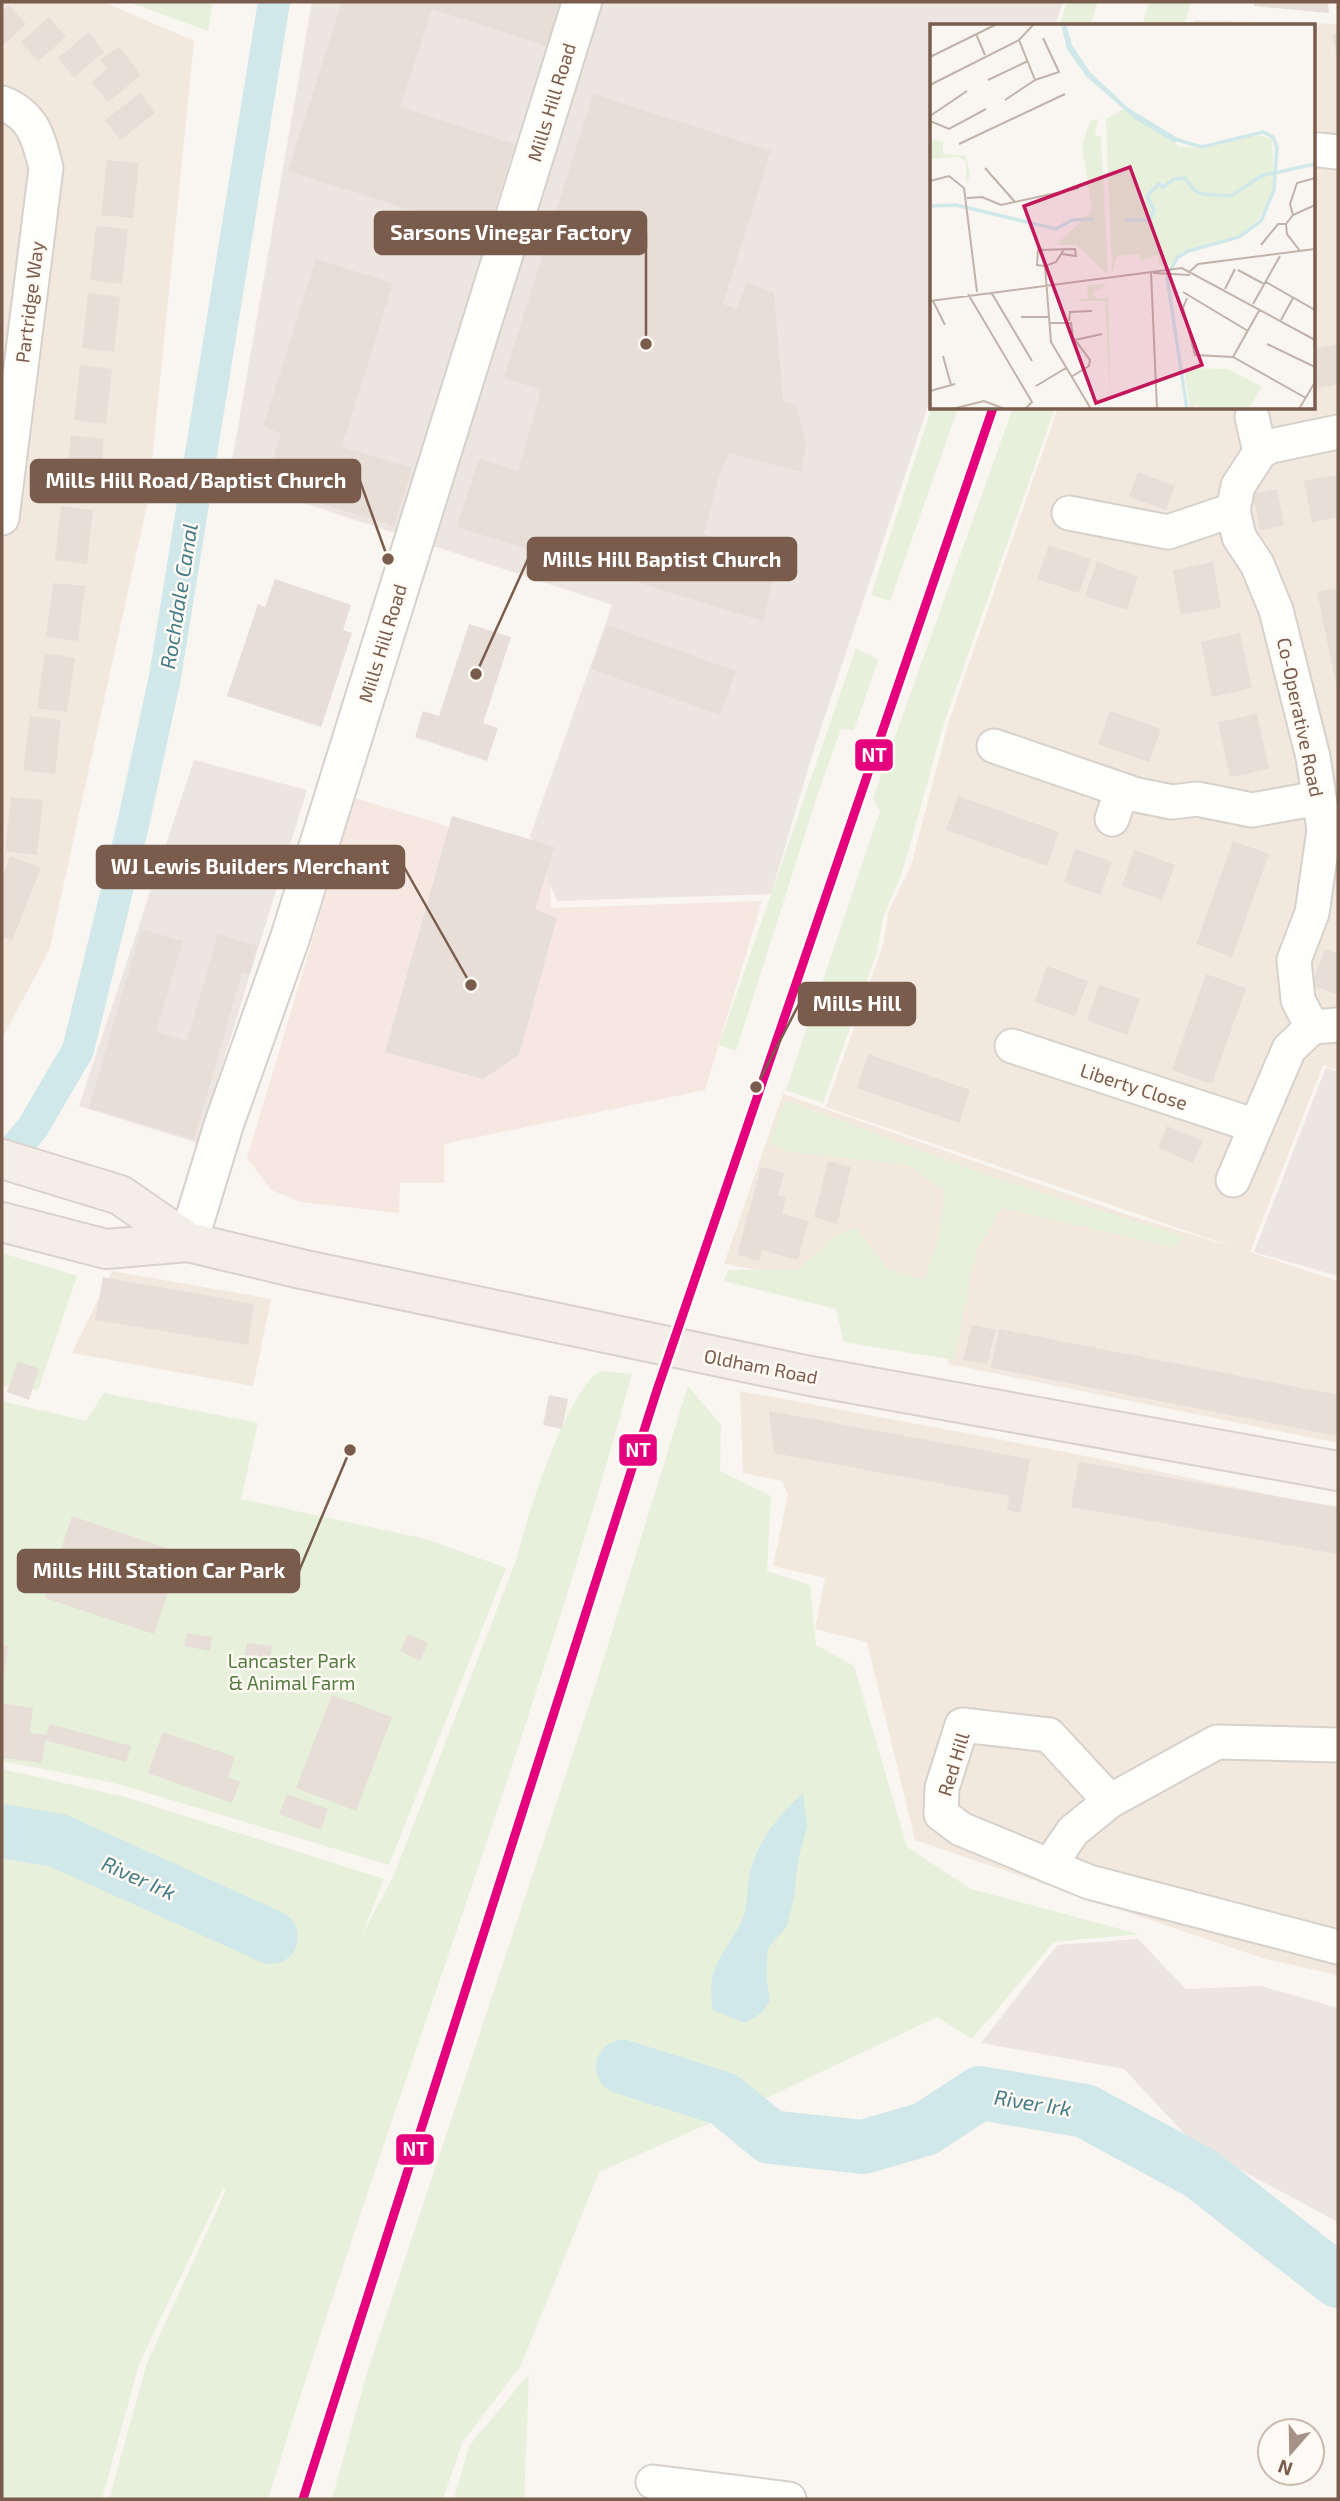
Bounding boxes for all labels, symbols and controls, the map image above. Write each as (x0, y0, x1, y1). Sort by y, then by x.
inset map (930, 24, 1316, 410)
street label: Mills Hill Road (522, 40, 580, 164)
callout: Sarsons Vinegar Factory (375, 212, 646, 254)
text: Sarsons Vinegar Factory (390, 219, 632, 245)
street label: Partridge Way (10, 240, 48, 364)
callout: Mills Hill Road/Baptist Church (31, 460, 360, 502)
text: Mills Hill Road/Baptist Church (46, 467, 346, 492)
water label: Rochdale Canal (154, 521, 202, 671)
callout: Mills Hill Baptist Church (528, 538, 796, 580)
text: Mills Hill Baptist Church (543, 546, 781, 571)
street label: Mills Hill Road (353, 581, 411, 705)
street label: Co-Operative Road (1273, 635, 1329, 799)
line badge: NT (854, 738, 894, 772)
text: NT (861, 743, 887, 766)
callout: WJ Lewis Builders Merchant (97, 846, 404, 888)
text: WJ Lewis Builders Merchant (111, 853, 390, 878)
callout: Mills Hill (799, 983, 915, 1025)
text: Mills Hill (813, 990, 901, 1015)
street label: Liberty Close (1077, 1058, 1191, 1114)
street label: Oldham Road (702, 1344, 820, 1388)
line badge: NT (618, 1433, 658, 1467)
text: NT (625, 1438, 651, 1461)
callout: Mills Hill Station Car Park (18, 1550, 299, 1592)
text: Mills Hill Station Car Park (33, 1557, 285, 1582)
park label: Lancaster Park & Animal Farm (228, 1649, 357, 1694)
street label: Red Hill (932, 1729, 974, 1799)
water label: River Irk (98, 1850, 180, 1904)
water label: River Irk (993, 2084, 1074, 2120)
line badge: NT (395, 2133, 435, 2166)
text: NT (402, 2137, 428, 2160)
north arrow (1256, 2417, 1326, 2487)
text: N (1275, 2455, 1295, 2482)

